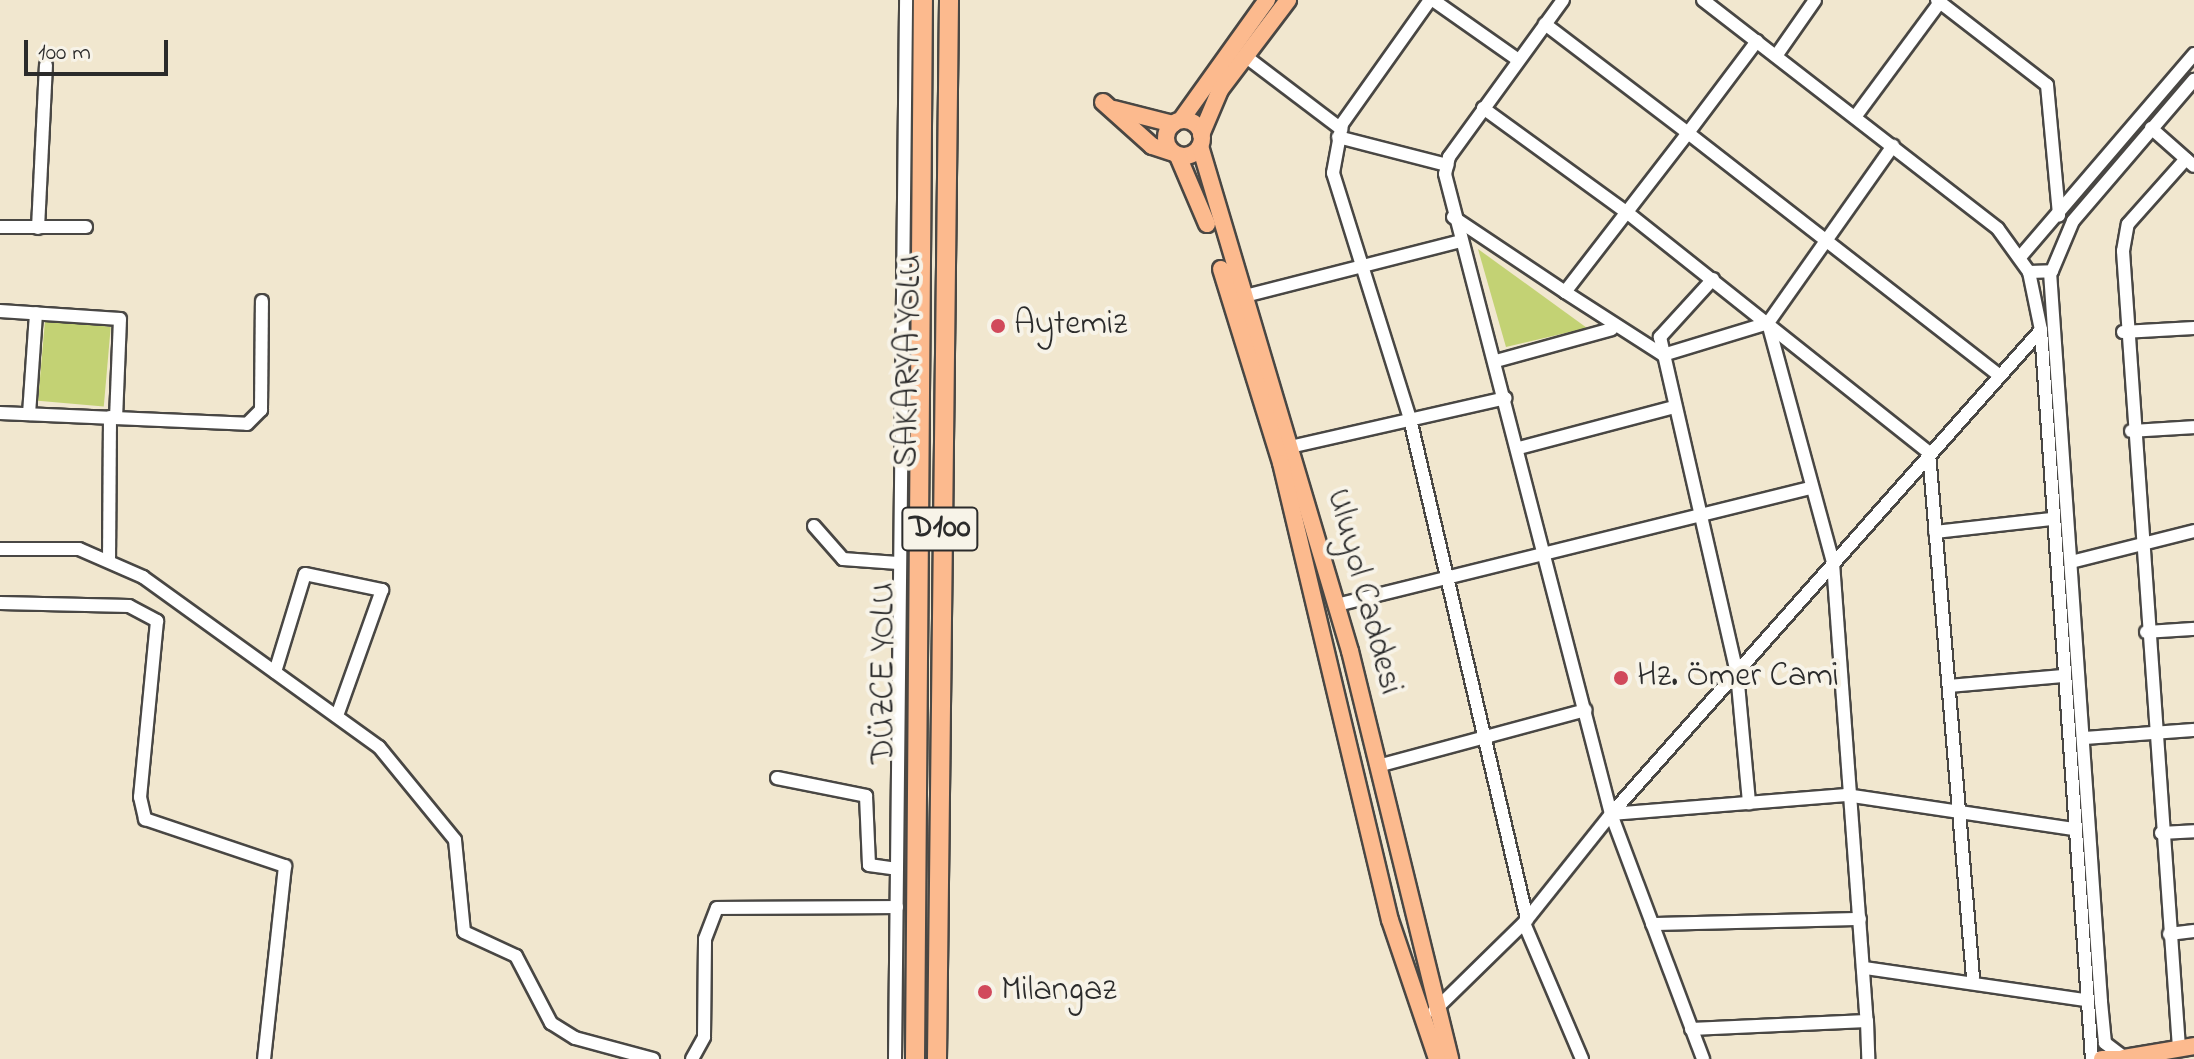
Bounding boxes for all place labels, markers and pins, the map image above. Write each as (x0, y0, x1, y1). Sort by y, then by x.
place label: Aytemiz (1014, 306, 1127, 346)
marker: Aytemiz (989, 317, 1007, 335)
place label: Hz. Ömer Cami (1637, 658, 1839, 698)
marker: Hz. Ömer Cami (1612, 669, 1630, 687)
place label: Milangaz (1001, 972, 1116, 1012)
marker: Milangaz (976, 983, 994, 1001)

